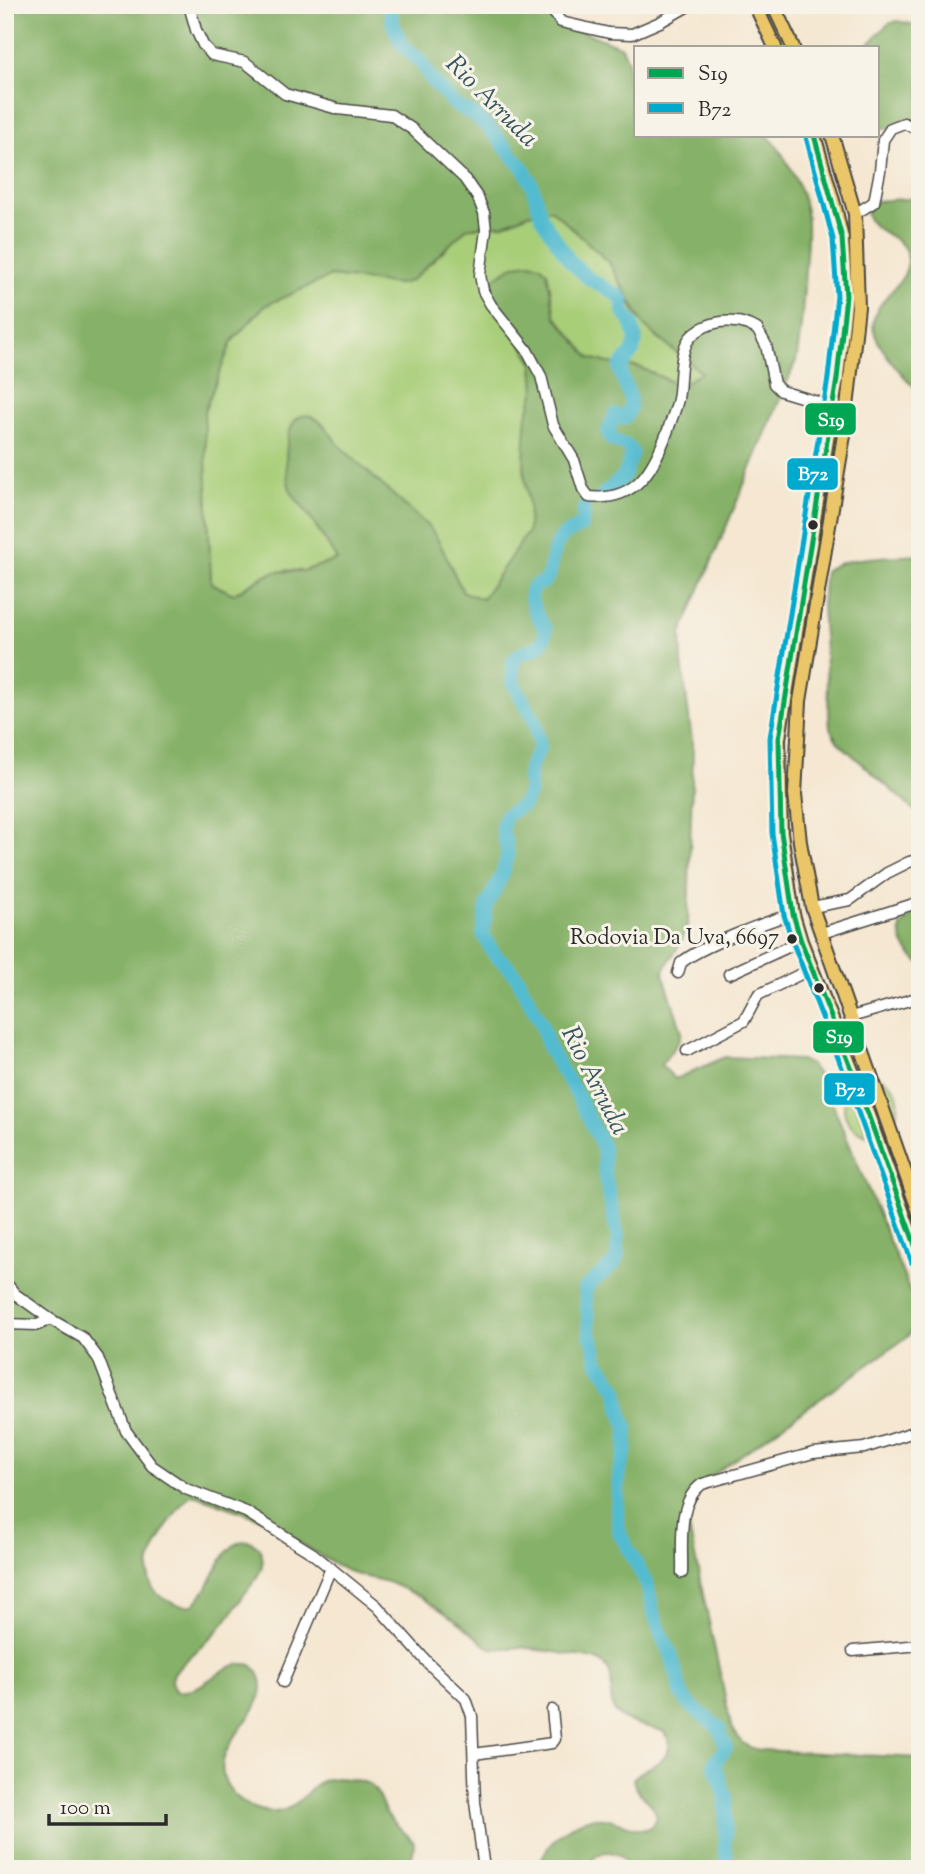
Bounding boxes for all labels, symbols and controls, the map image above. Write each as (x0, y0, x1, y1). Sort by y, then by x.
legend (634, 46, 880, 136)
water label: Rio Arruda (436, 47, 546, 157)
text: S19 (698, 60, 728, 90)
text: B72 (698, 96, 732, 126)
line badge: S19 (804, 402, 857, 436)
text: S19 (818, 408, 844, 435)
line badge: B72 (786, 457, 839, 491)
text: B72 (798, 462, 828, 489)
unlabelled marker (806, 518, 820, 532)
place label: Rodovia Da Uva, 6697 (570, 923, 779, 955)
marker: Rodovia Da Uva, 6697 (785, 932, 799, 946)
unlabelled marker (812, 981, 826, 995)
water label: Rio Arruda (551, 1020, 637, 1142)
line badge: S19 (812, 1020, 865, 1054)
text: S19 (826, 1025, 852, 1052)
line badge: B72 (823, 1072, 876, 1106)
text: B72 (835, 1078, 865, 1105)
scale bar (49, 1783, 166, 1827)
text: 100 m (60, 1794, 111, 1824)

